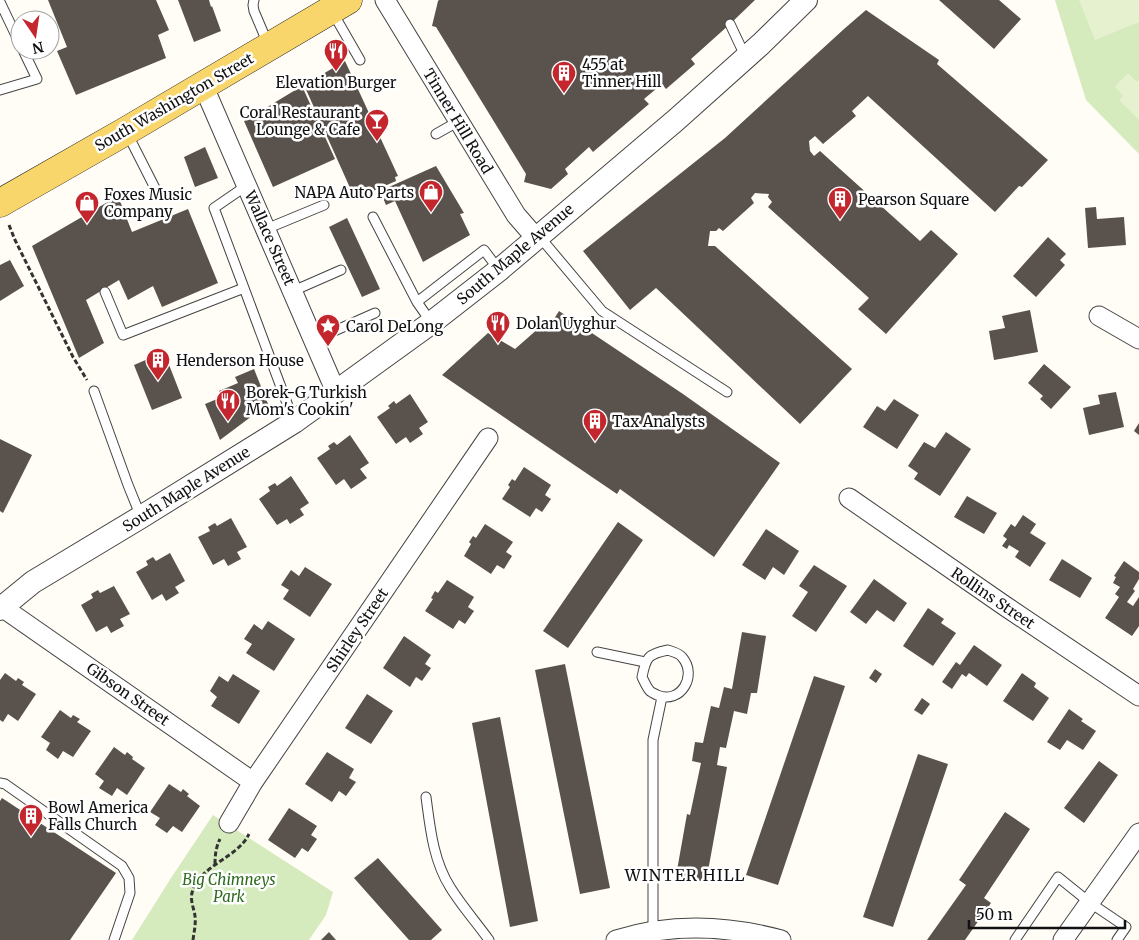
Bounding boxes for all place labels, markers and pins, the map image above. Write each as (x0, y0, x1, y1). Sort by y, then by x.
restaurant icon: Elevation Burger (323, 38, 349, 72)
place label: 455 at Tinner Hill (582, 55, 662, 91)
building icon: 455 at Tinner Hill (551, 60, 577, 94)
place label: Elevation Burger (276, 73, 397, 92)
place label: Coral Restaurant Lounge & Cafe (240, 103, 360, 139)
bar icon: Coral Restaurant Lounge & Cafe (364, 108, 390, 142)
shop icon: NAPA Auto Parts (418, 179, 444, 213)
place label: NAPA Auto Parts (295, 183, 414, 202)
place label: Foxes Music Company (104, 185, 192, 221)
building icon: Pearson Square (827, 186, 853, 220)
shop icon: Foxes Music Company (74, 190, 100, 224)
place label: Pearson Square (858, 190, 969, 209)
restaurant icon: Dolan Uyghur (485, 310, 511, 344)
place icon: Carol DeLong (315, 313, 341, 347)
place label: Dolan Uyghur (516, 314, 617, 333)
place label: Carol DeLong (346, 317, 443, 336)
building icon: Henderson House (145, 347, 171, 381)
place label: Henderson House (176, 351, 304, 370)
place label: Borek-G Turkish Mom's Cookin' (246, 383, 367, 419)
restaurant icon: Borek-G Turkish Mom's Cookin' (215, 388, 241, 422)
building icon: Tax Analysts (582, 408, 608, 442)
place label: Tax Analysts (612, 412, 705, 431)
place label: Bowl America Falls Church (48, 798, 148, 834)
building icon: Bowl America Falls Church (18, 803, 44, 837)

